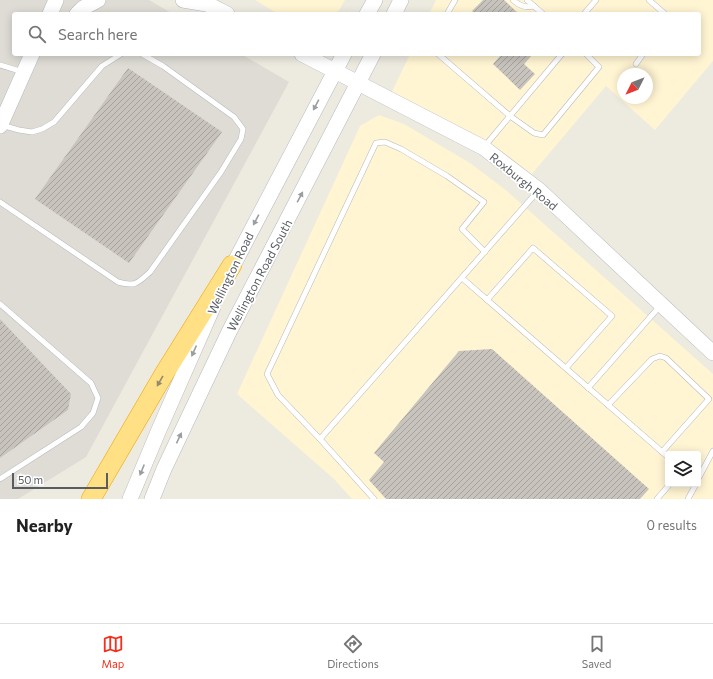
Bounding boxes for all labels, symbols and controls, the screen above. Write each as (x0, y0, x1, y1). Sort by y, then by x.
search box (12, 12, 701, 56)
icon: search (26, 23, 48, 45)
text: Search here (58, 25, 137, 43)
north arrow (617, 68, 653, 104)
one-way arrow (313, 99, 319, 111)
street label: Roxburgh Road (487, 149, 561, 213)
one-way arrow (296, 191, 303, 202)
one-way arrow (252, 215, 259, 226)
street label: Wellington Road South (224, 217, 294, 333)
street label: Wellington Road (204, 230, 256, 316)
one-way arrow (191, 345, 197, 356)
one-way arrow (156, 375, 163, 387)
one-way arrow (176, 432, 182, 443)
map controls (665, 451, 701, 487)
button: layers (665, 451, 701, 487)
one-way arrow (139, 464, 145, 476)
scale bar (12, 471, 108, 490)
text: 50 m (18, 473, 43, 486)
text: Nearby (16, 515, 73, 536)
text: 0 results (646, 517, 697, 533)
tab: Map (102, 633, 124, 670)
tab: Directions (327, 633, 379, 670)
tab: Saved (582, 633, 611, 670)

